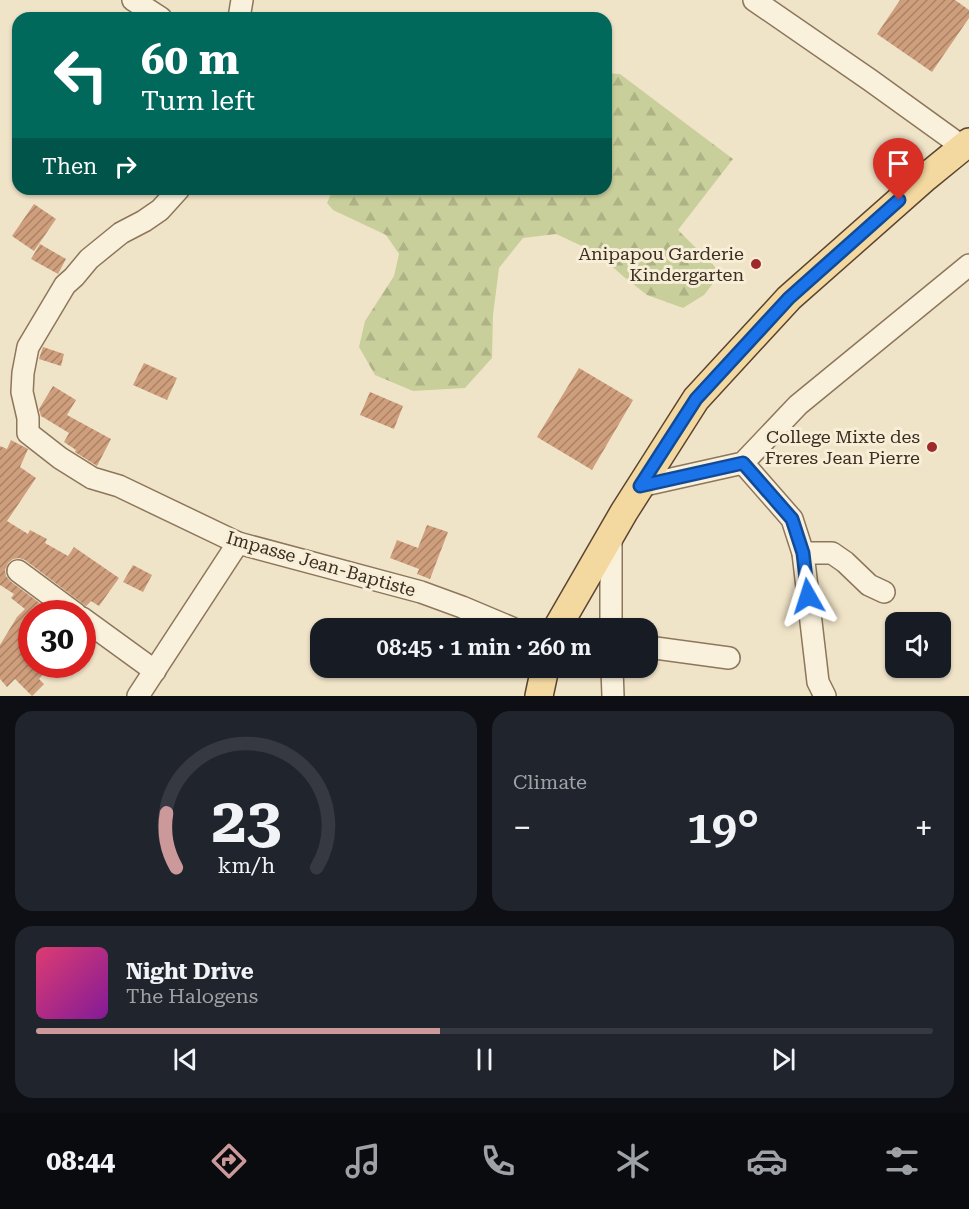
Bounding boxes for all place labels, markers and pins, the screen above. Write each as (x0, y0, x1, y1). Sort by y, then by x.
pin (873, 138, 924, 200)
place label: Anipapou Garderie Kindergarten (578, 243, 744, 285)
marker: Anipapou Garderie Kindergarten (749, 257, 763, 271)
place label: College Mixte des Freres Jean Pierre (765, 426, 920, 468)
marker: College Mixte des Freres Jean Pierre (925, 440, 939, 454)

